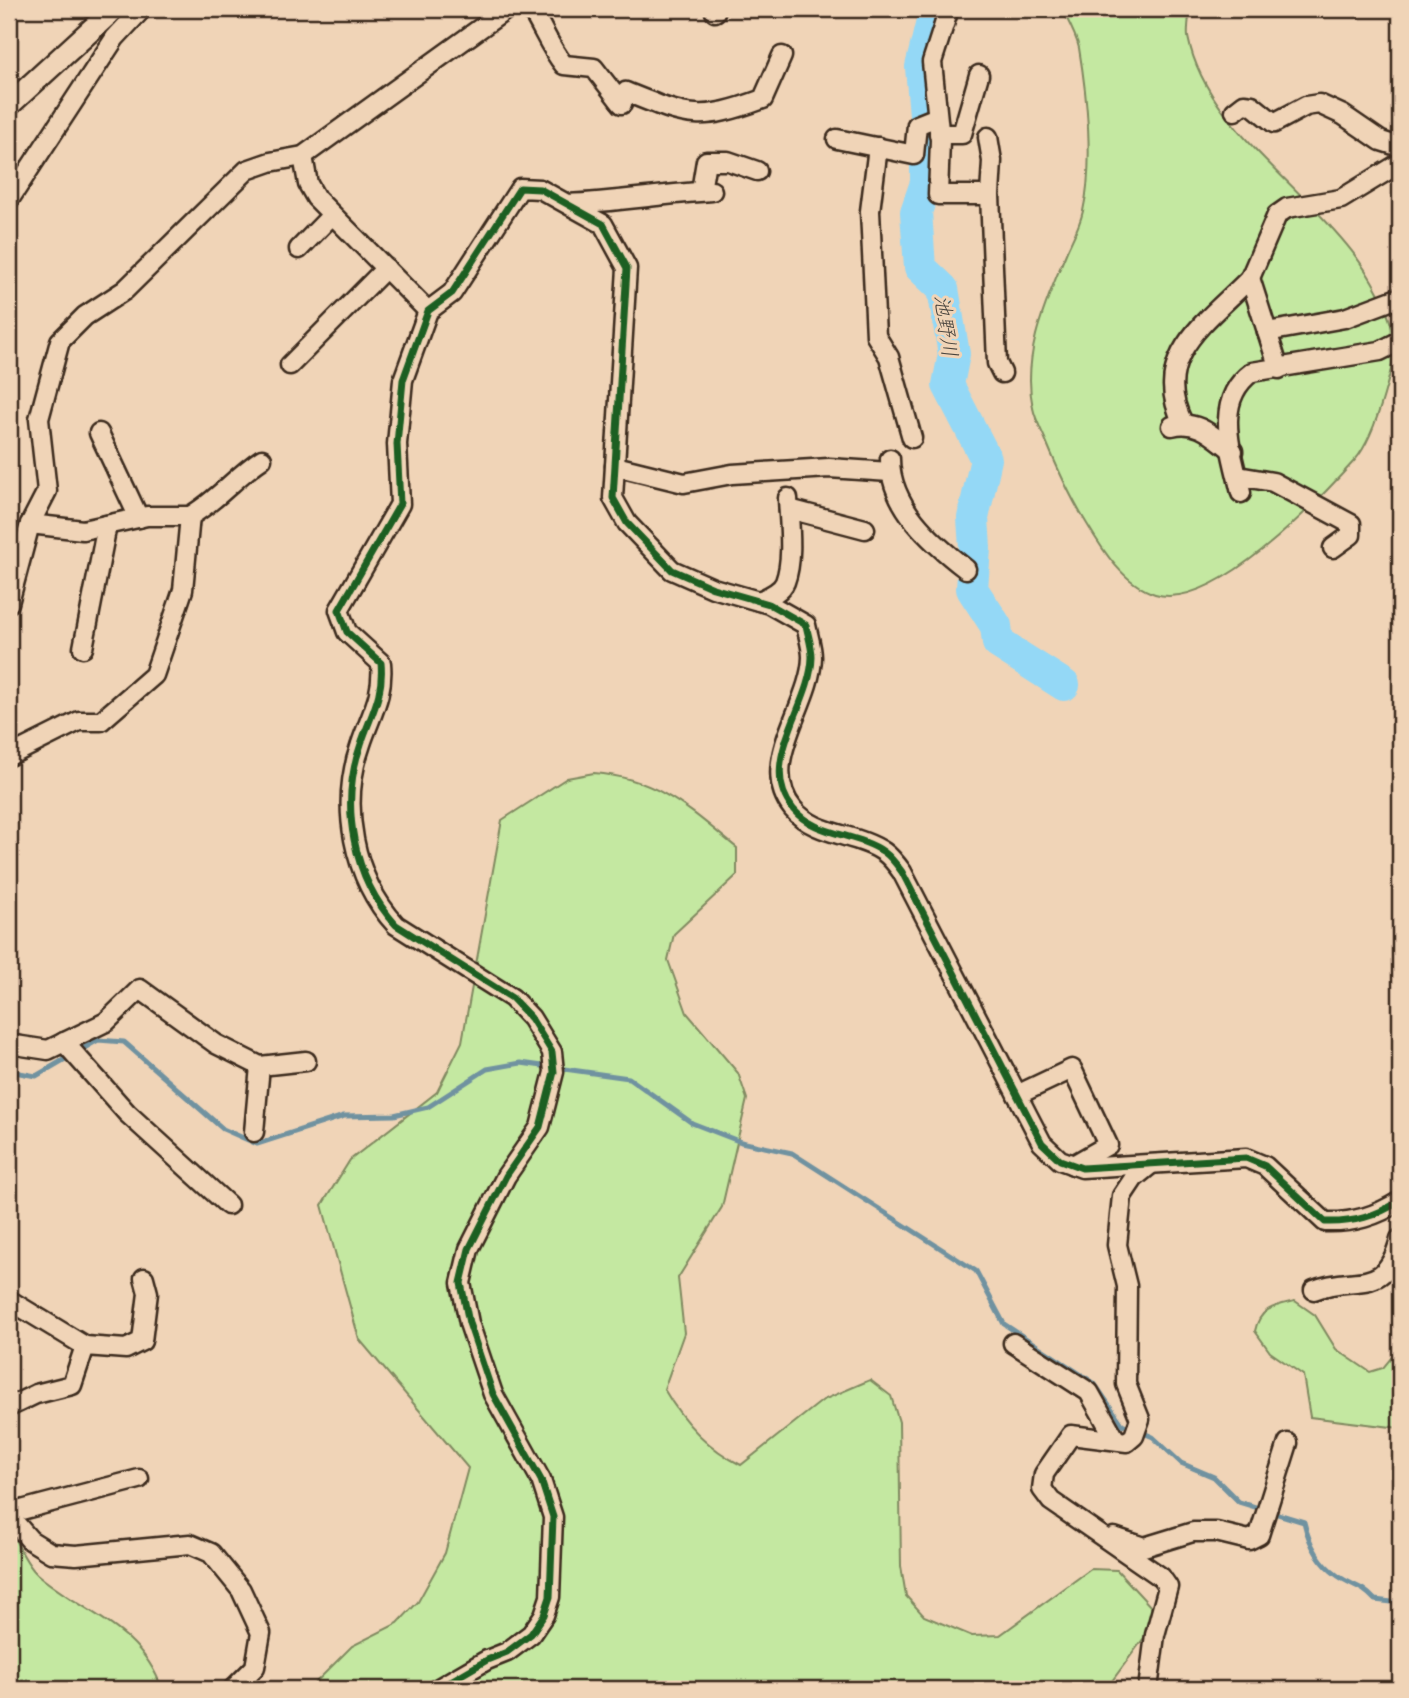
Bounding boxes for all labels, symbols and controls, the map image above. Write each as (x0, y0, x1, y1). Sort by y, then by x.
water label: 池野川 (924, 293, 965, 360)

